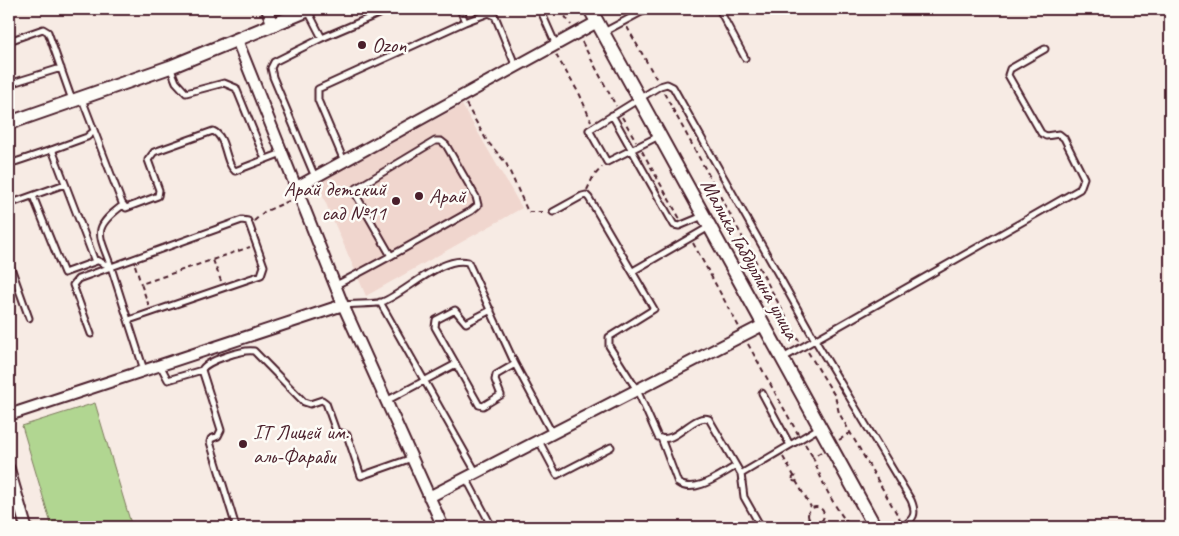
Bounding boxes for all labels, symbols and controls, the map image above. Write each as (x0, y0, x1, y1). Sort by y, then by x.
place label: Ozon (372, 32, 407, 58)
marker: Ozon (356, 39, 368, 51)
street label: Малика Габдуллина улица (695, 174, 806, 345)
place label: Арай детский сад №11 (284, 176, 388, 226)
place label: Арай (429, 183, 467, 209)
marker: Арай (413, 190, 425, 202)
marker: Арай детский сад №11 (390, 195, 402, 207)
place label: IT Лицей им. аль-Фараби (253, 419, 350, 469)
marker: IT Лицей им. аль-Фараби (237, 438, 249, 450)

